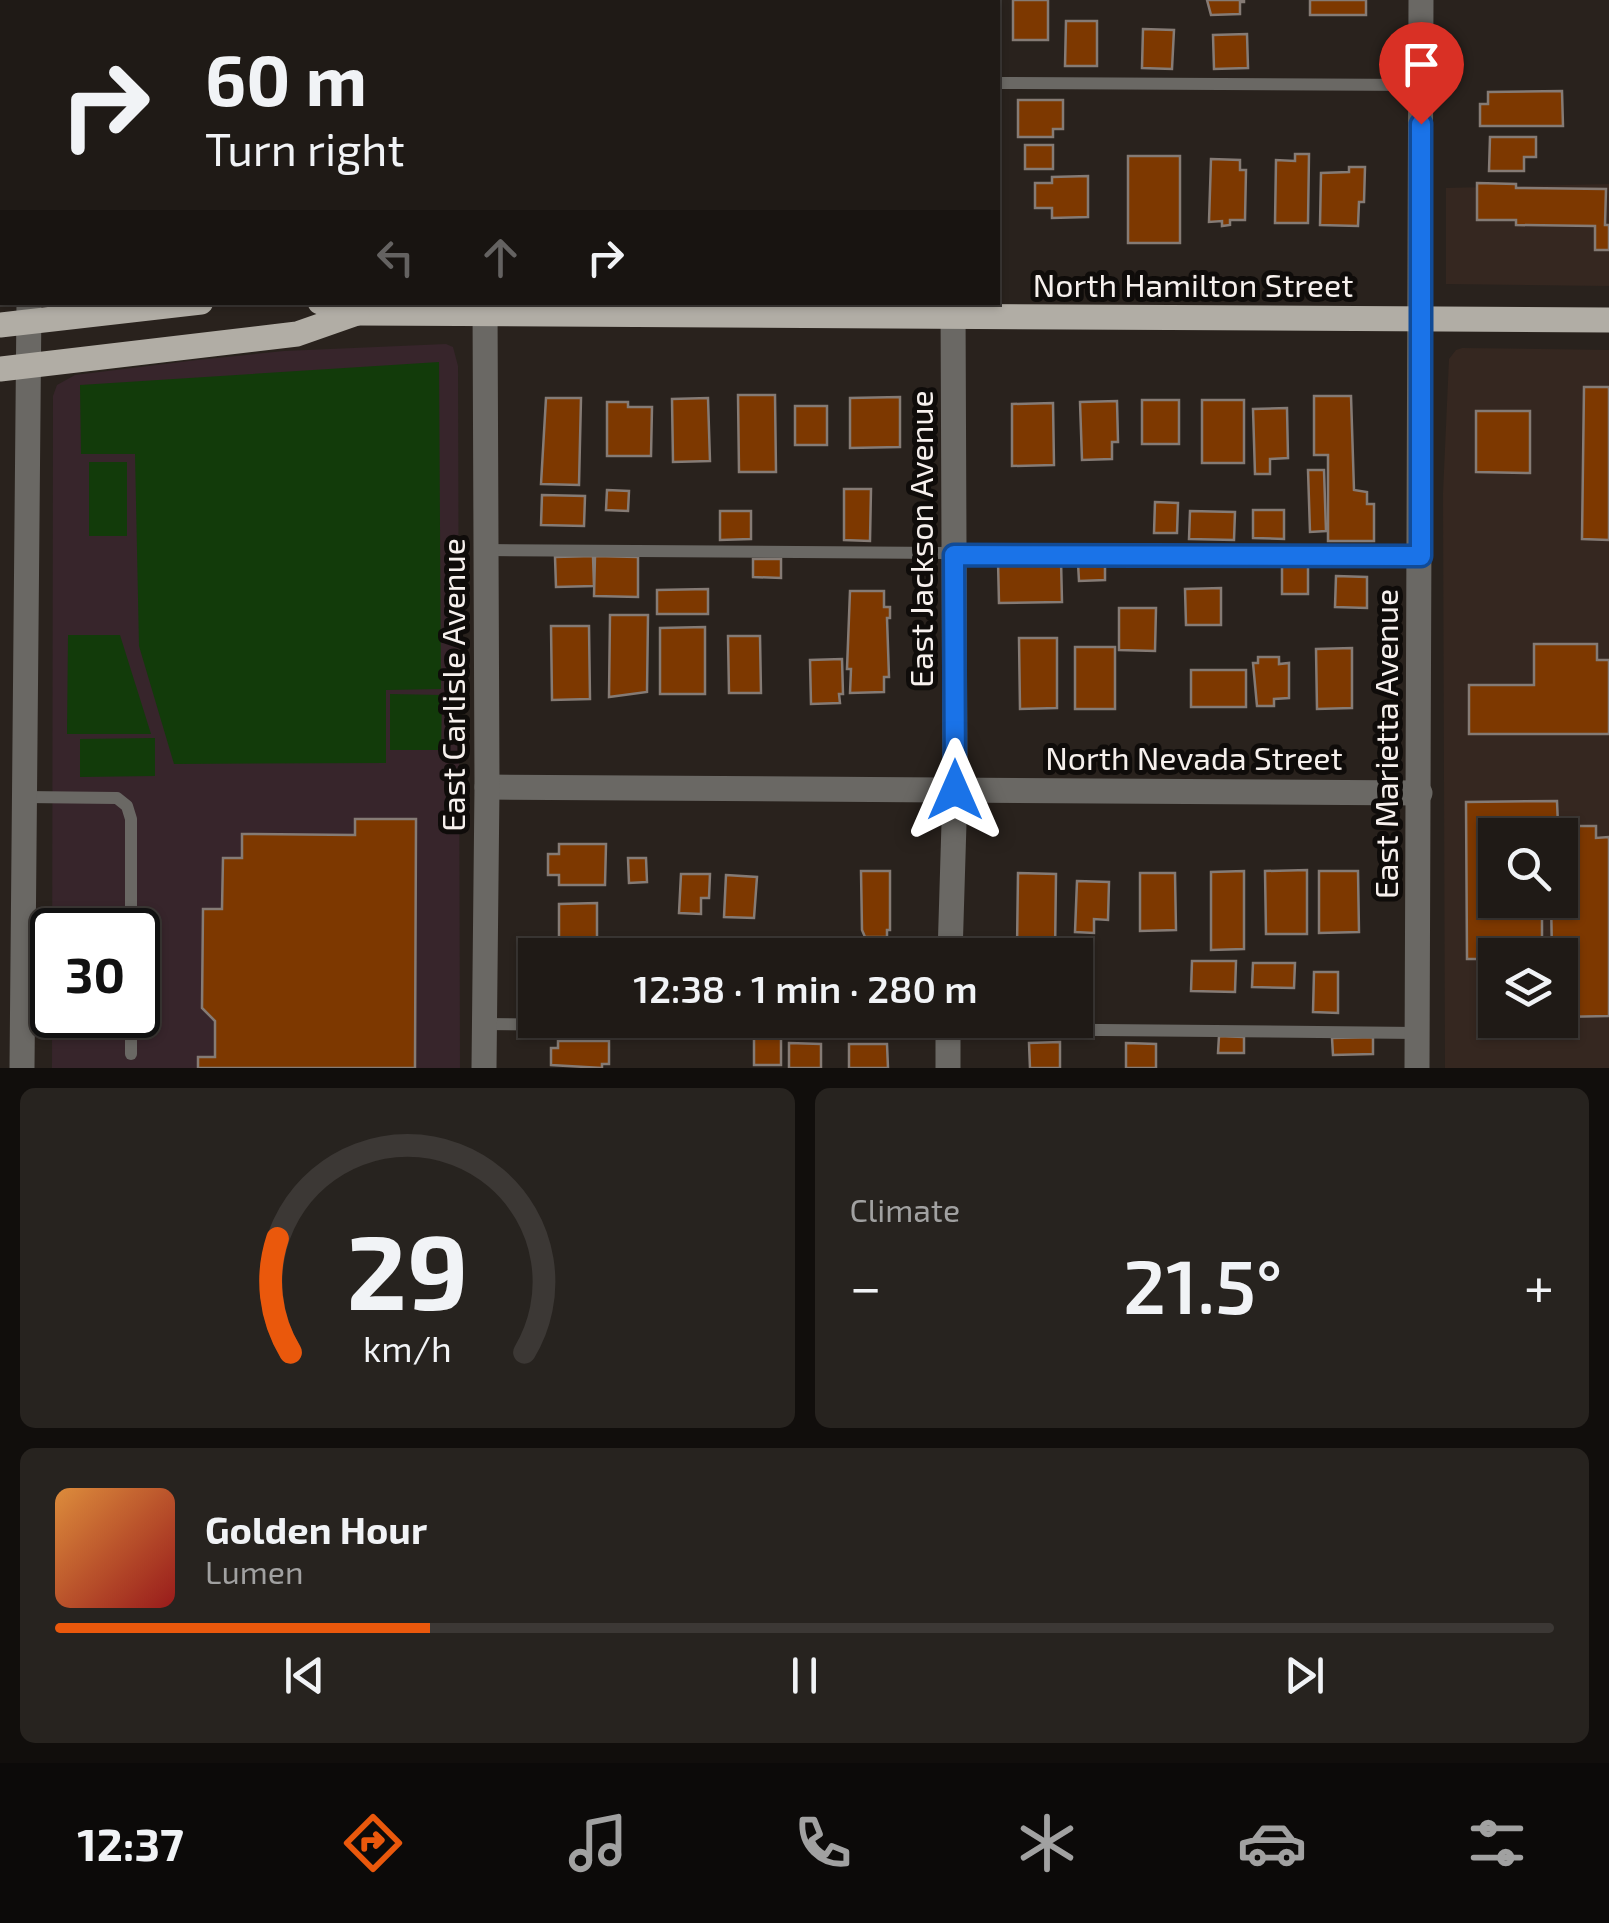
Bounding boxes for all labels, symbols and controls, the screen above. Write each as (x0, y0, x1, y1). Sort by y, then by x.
pin (1379, 22, 1464, 125)
text: 60 m (205, 36, 367, 120)
icon: arrive (1394, 37, 1449, 92)
icon: right (40, 40, 170, 170)
text: Turn right (205, 121, 405, 175)
icon: left (368, 230, 423, 285)
icon: ahead (473, 230, 528, 285)
icon: right (578, 230, 633, 285)
street label: North Hamilton Street (1033, 265, 1353, 303)
street label: East Jackson Avenue (901, 390, 939, 688)
street label: East Carlisle Avenue (433, 538, 471, 832)
street label: East Marietta Avenue (1366, 589, 1404, 899)
position arrow (903, 738, 1007, 842)
street label: North Nevada Street (1045, 738, 1343, 776)
map controls (1478, 818, 1578, 1038)
button: search (1478, 818, 1578, 918)
speed limit sign: 30 (30, 908, 160, 1038)
button: layers (1478, 938, 1578, 1038)
text: 12:38 · 1 min · 280 m (633, 965, 978, 1011)
text: Climate (850, 1190, 960, 1228)
text: 29 (346, 1206, 468, 1331)
text: 21.5° (1123, 1239, 1282, 1329)
text: − (850, 1252, 882, 1318)
text: + (1524, 1252, 1554, 1318)
text: km/h (363, 1326, 452, 1369)
text: Golden Hour (205, 1506, 427, 1552)
text: Lumen (205, 1552, 304, 1590)
icon: previous (277, 1648, 332, 1703)
icon: pause (777, 1648, 832, 1703)
icon: next (1277, 1648, 1332, 1703)
icon: directions (338, 1808, 408, 1878)
icon: music (563, 1808, 633, 1878)
icon: phone (788, 1808, 858, 1878)
icon: climate (1012, 1808, 1082, 1878)
icon: car (1237, 1808, 1307, 1878)
icon: filters (1462, 1808, 1532, 1878)
text: 12:37 (77, 1816, 184, 1870)

